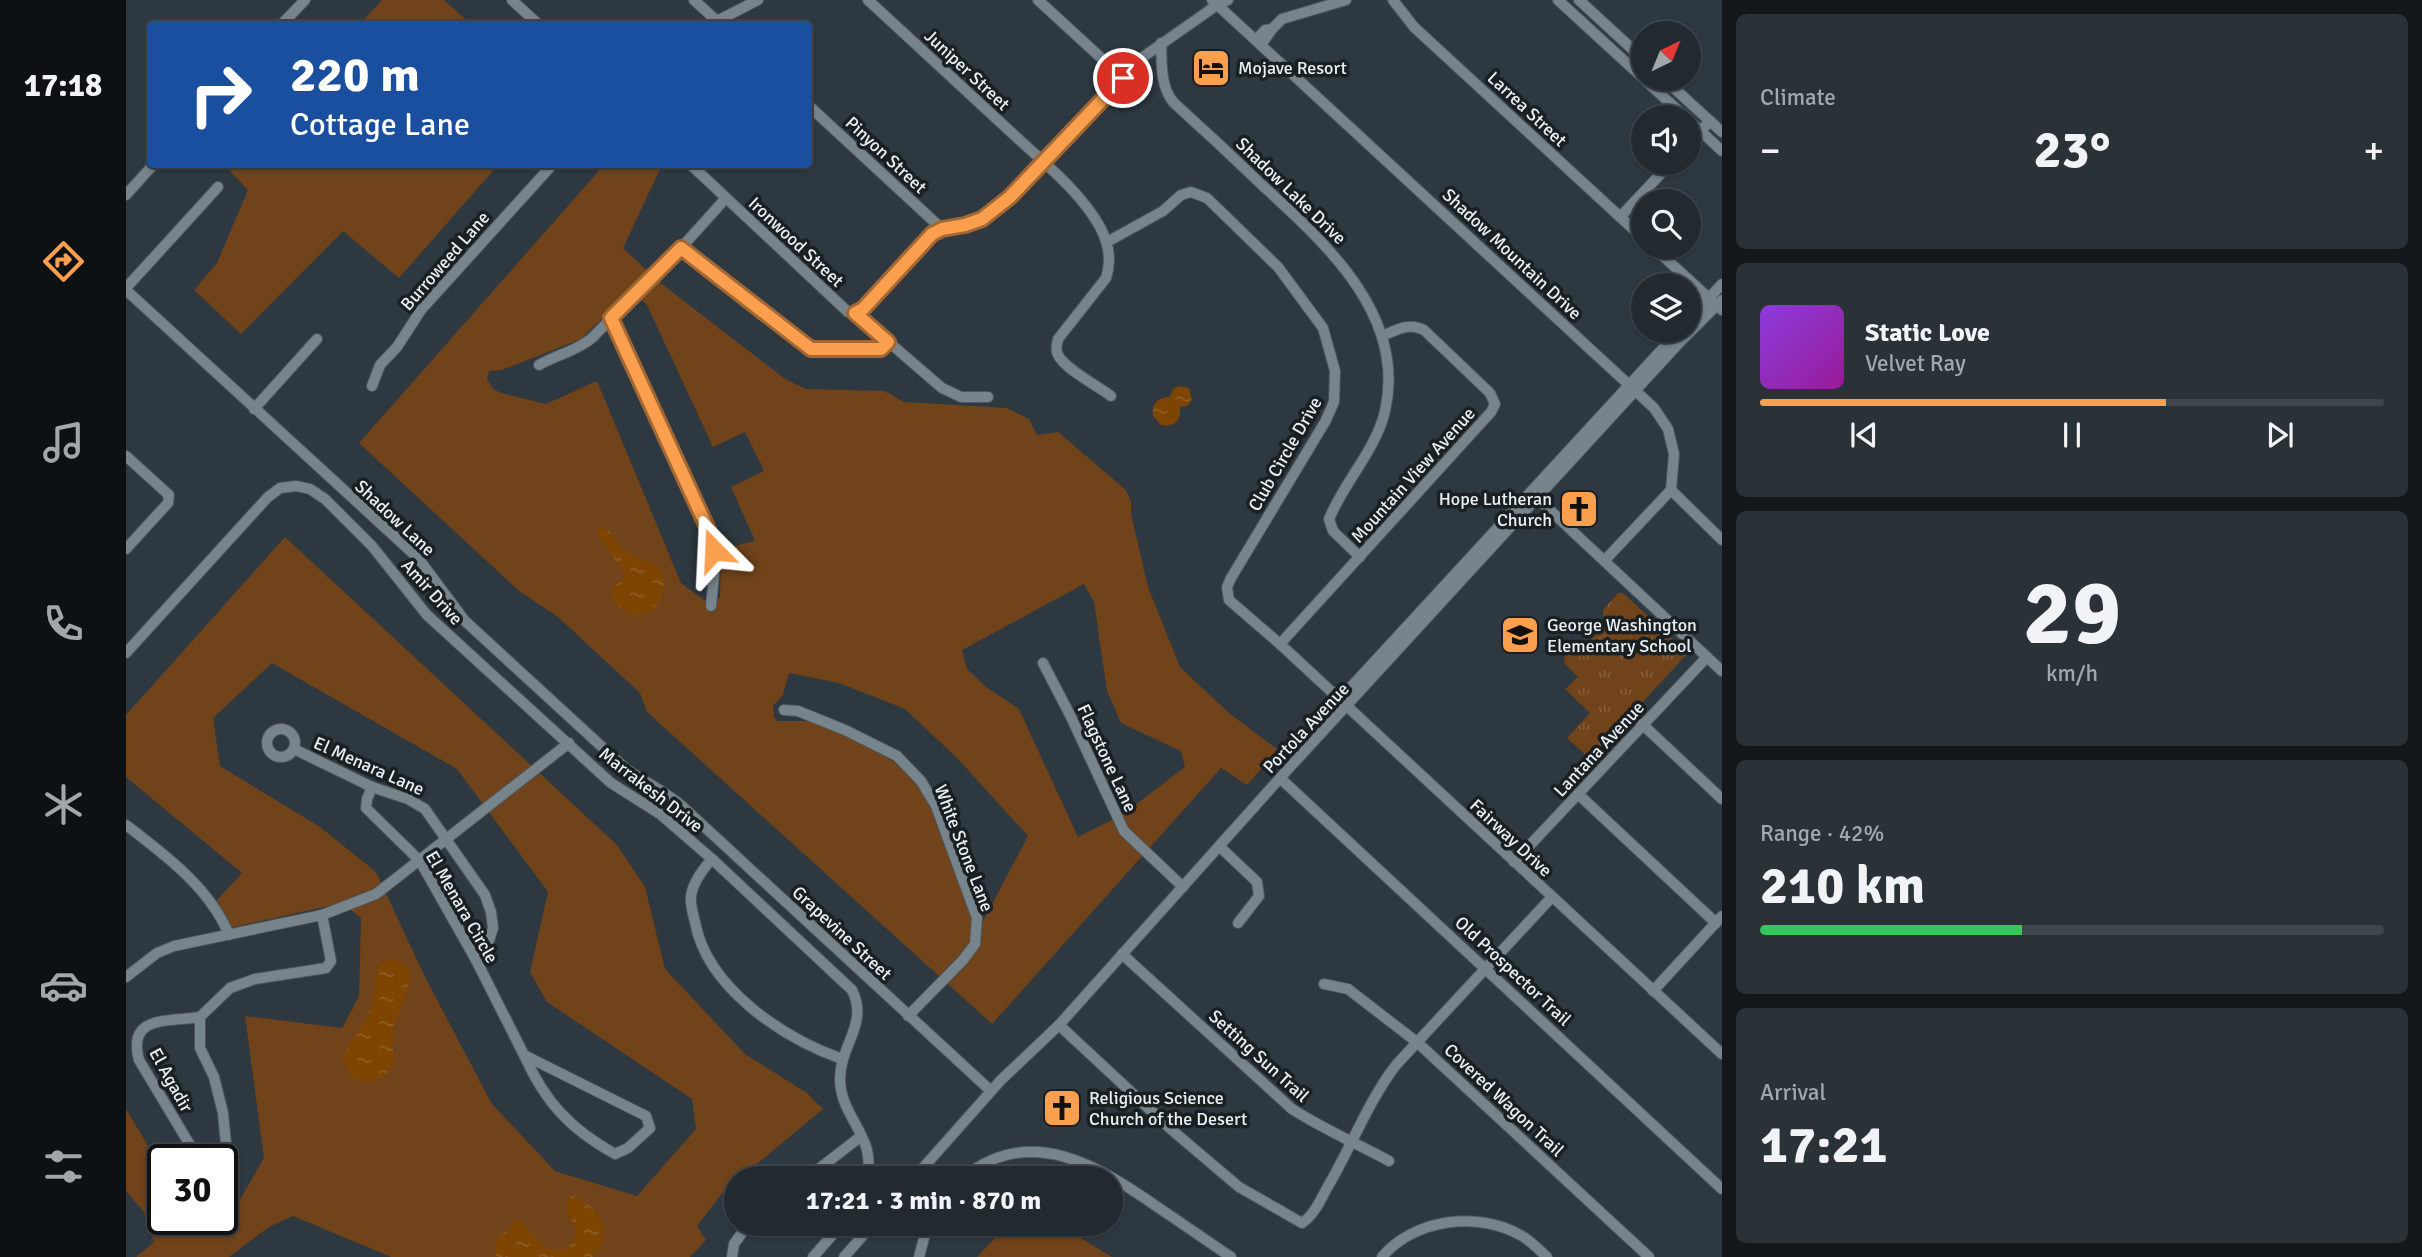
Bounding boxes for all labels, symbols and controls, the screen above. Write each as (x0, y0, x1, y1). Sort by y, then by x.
north arrow (1631, 21, 1701, 91)
map controls (1631, 21, 1701, 343)
street label: Juniper Street (920, 25, 1014, 115)
text: 220 m (290, 45, 420, 105)
hotel icon: Mojave Resort (1190, 47, 1232, 89)
pin (1093, 48, 1153, 108)
icon: right (175, 49, 266, 140)
place label: Mojave Resort (1238, 57, 1347, 79)
icon: arrive (1104, 59, 1142, 97)
text: 17:18 (24, 66, 102, 105)
street label: Larrea Street (1483, 67, 1571, 151)
text: Climate (1760, 83, 1836, 112)
text: Cottage Lane (290, 105, 470, 144)
button: sound (1631, 105, 1701, 175)
street label: Pinyon Street (841, 112, 931, 198)
text: 23° (2034, 118, 2110, 182)
text: − (1760, 127, 1781, 174)
text: + (2363, 127, 2384, 174)
street label: Shadow Lake Drive (1231, 133, 1351, 249)
street label: Shadow Mountain Drive (1438, 184, 1586, 324)
button: search (1631, 189, 1701, 259)
street label: Ironwood Street (744, 192, 848, 292)
street label: Burroweed Lane (396, 207, 494, 315)
icon: directions (39, 237, 88, 286)
button: layers (1631, 273, 1701, 343)
text: Static Love (1865, 317, 1990, 349)
text: Velvet Ray (1865, 349, 1966, 378)
street label: Club Circle Drive (1243, 393, 1327, 515)
street label: Mountain View Avenue (1346, 403, 1480, 547)
icon: previous (1845, 416, 1883, 454)
icon: pause (2053, 416, 2091, 454)
icon: next (2261, 416, 2299, 454)
icon: music (39, 418, 88, 467)
street label: Shadow Lane (350, 475, 440, 561)
place label: Hope Lutheran Church (1439, 488, 1552, 531)
church icon: Hope Lutheran Church (1558, 488, 1600, 530)
position arrow (677, 513, 751, 587)
street label: Amir Drive (397, 555, 467, 629)
text: 29 (2023, 557, 2121, 670)
icon: phone (39, 599, 88, 648)
school or university icon: George Washington Elementary School (1499, 614, 1541, 656)
place label: George Washington Elementary School (1547, 614, 1697, 657)
text: km/h (2046, 659, 2098, 688)
street label: Portola Avenue (1258, 678, 1354, 778)
street label: Lantana Avenue (1549, 697, 1649, 801)
street label: Flagstone Lane (1072, 701, 1142, 815)
street label: El Menara Lane (310, 732, 428, 800)
street label: Marrakesh Drive (595, 743, 707, 837)
icon: climate (39, 780, 88, 829)
street label: White Stone Lane (930, 781, 998, 915)
street label: Fairway Drive (1465, 794, 1557, 882)
text: Range · 42% (1760, 819, 1884, 848)
street label: El Menara Circle (421, 847, 503, 967)
text: 210 km (1760, 854, 1925, 918)
street label: Grapevine Street (788, 881, 896, 985)
street label: Old Prospector Trail (1450, 912, 1576, 1030)
icon: car (39, 961, 88, 1010)
street label: Setting Sun Trail (1204, 1005, 1314, 1107)
street label: Covered Wagon Trail (1440, 1039, 1568, 1161)
street label: El Agadir (144, 1044, 198, 1116)
text: Arrival (1760, 1078, 1826, 1107)
church icon: Religious Science Church of the Desert (1041, 1087, 1083, 1129)
place label: Religious Science Church of the Desert (1089, 1087, 1247, 1130)
text: 17:21 (1760, 1113, 1888, 1177)
icon: filters (39, 1142, 88, 1191)
speed limit sign: 30 (147, 1144, 238, 1235)
text: 17:21 · 3 min · 870 m (806, 1185, 1041, 1217)

